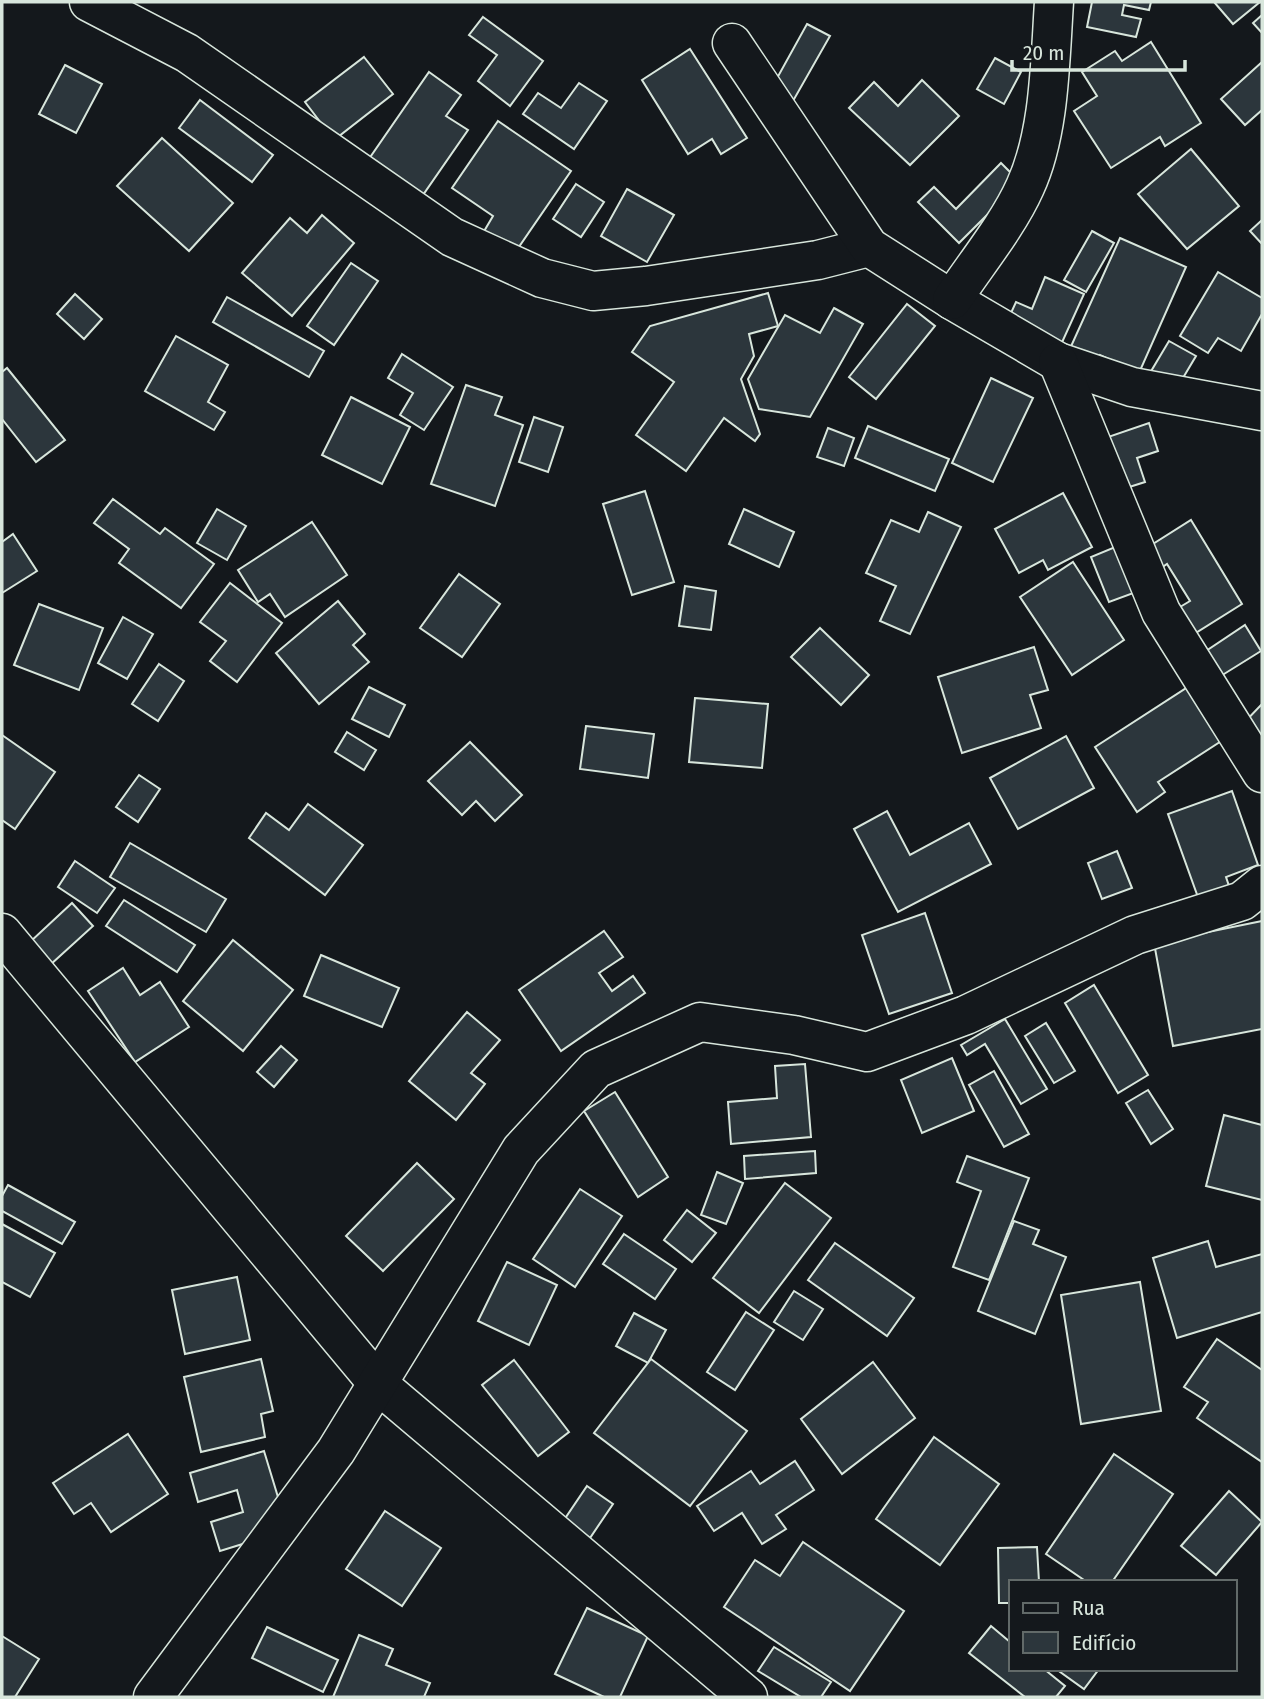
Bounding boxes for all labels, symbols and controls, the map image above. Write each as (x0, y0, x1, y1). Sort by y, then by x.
scale bar (1012, 28, 1185, 72)
text: 20 m (1023, 40, 1064, 66)
legend (1009, 1580, 1236, 1671)
text: Rua (1072, 1595, 1105, 1621)
text: Edifício (1072, 1630, 1136, 1656)

